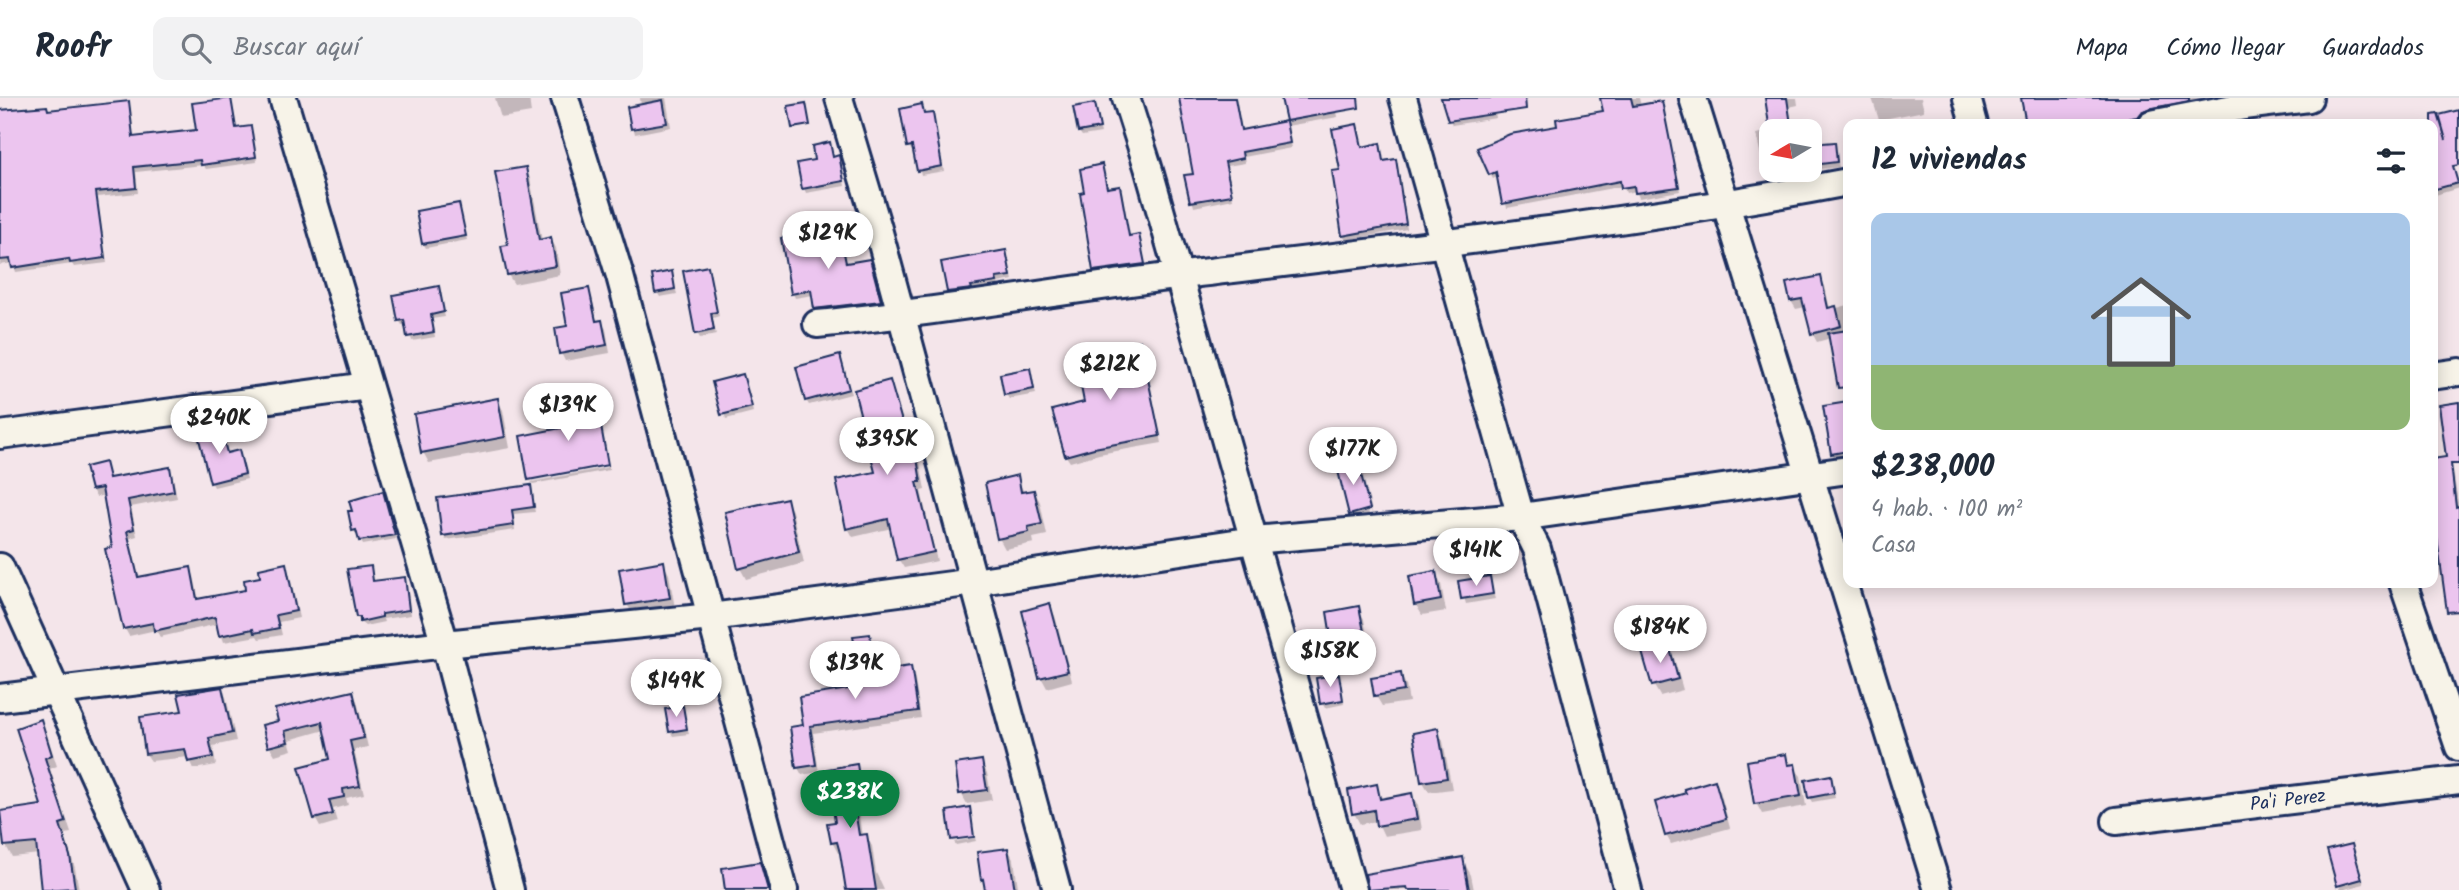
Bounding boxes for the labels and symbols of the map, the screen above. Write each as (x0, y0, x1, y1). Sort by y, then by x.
north arrow (1759, 119, 1822, 182)
pin: $129K (779, 212, 877, 271)
pin: $212K (1061, 342, 1159, 402)
pin: $139K (519, 384, 617, 443)
pin: $240K (170, 396, 268, 456)
pin: $395K (838, 418, 936, 477)
pin: $177K (1304, 428, 1402, 487)
pin: $141K (1427, 528, 1525, 588)
pin: $184K (1611, 606, 1709, 665)
pin: $158K (1281, 630, 1379, 689)
pin: $139K (806, 642, 904, 701)
pin: $149K (627, 660, 725, 719)
pin: $238K (801, 770, 899, 830)
street label: Pa'i Perez (2248, 781, 2328, 821)

